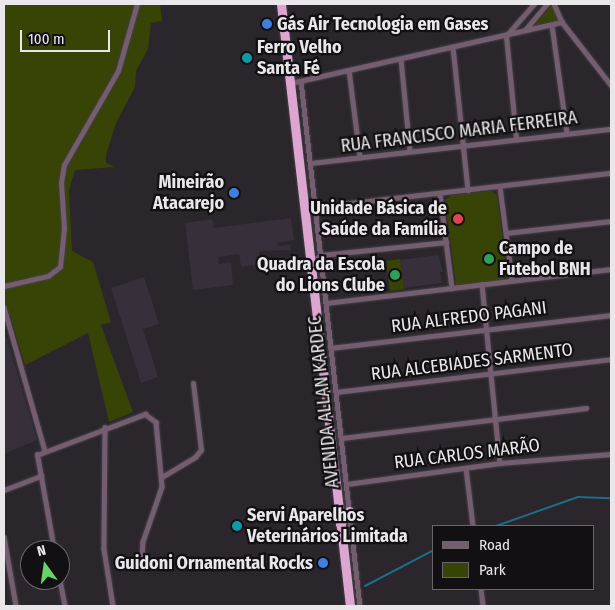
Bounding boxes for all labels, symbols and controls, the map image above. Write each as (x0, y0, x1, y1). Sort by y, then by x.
place label: Gás Air Tecnologia em Gases (277, 13, 488, 35)
marker: Gás Air Tecnologia em Gases (261, 18, 273, 30)
scale bar (22, 20, 112, 52)
text: 100 m (28, 30, 65, 48)
place label: Ferro Velho Santa Fé (257, 37, 342, 80)
marker: Ferro Velho Santa Fé (241, 52, 253, 64)
street label: RUA FRANCISCO MARIA FERREIRA (340, 107, 578, 157)
place label: Mineirão Atacarejo (153, 172, 224, 214)
marker: Mineirão Atacarejo (228, 187, 240, 199)
place label: Unidade Básica de Saúde da Família (310, 198, 447, 240)
marker: Unidade Básica de Saúde da Família (451, 212, 465, 226)
place label: Campo de Futebol BNH (499, 238, 590, 280)
marker: Campo de Futebol BNH (483, 253, 495, 265)
place label: Quadra da Escola do Lions Clube (257, 254, 385, 296)
marker: Quadra da Escola do Lions Clube (389, 269, 401, 281)
street label: RUA ALFREDO PAGANI (390, 297, 548, 337)
street label: AVENIDA ALLAN KARDEC (304, 315, 344, 489)
street label: RUA ALCEBIADES SARMENTO (370, 339, 574, 385)
street label: RUA CARLOS MARÃO (393, 434, 541, 474)
place label: Servi Aparelhos Veterinários Limitada (247, 505, 408, 548)
marker: Servi Aparelhos Veterinários Limitada (231, 520, 243, 532)
legend (432, 525, 595, 590)
text: Road (479, 536, 510, 554)
north arrow (20, 540, 70, 590)
text: N (35, 542, 48, 560)
place label: Guidoni Ornamental Rocks (115, 552, 313, 574)
marker: Guidoni Ornamental Rocks (317, 557, 329, 569)
text: Park (479, 561, 506, 579)

